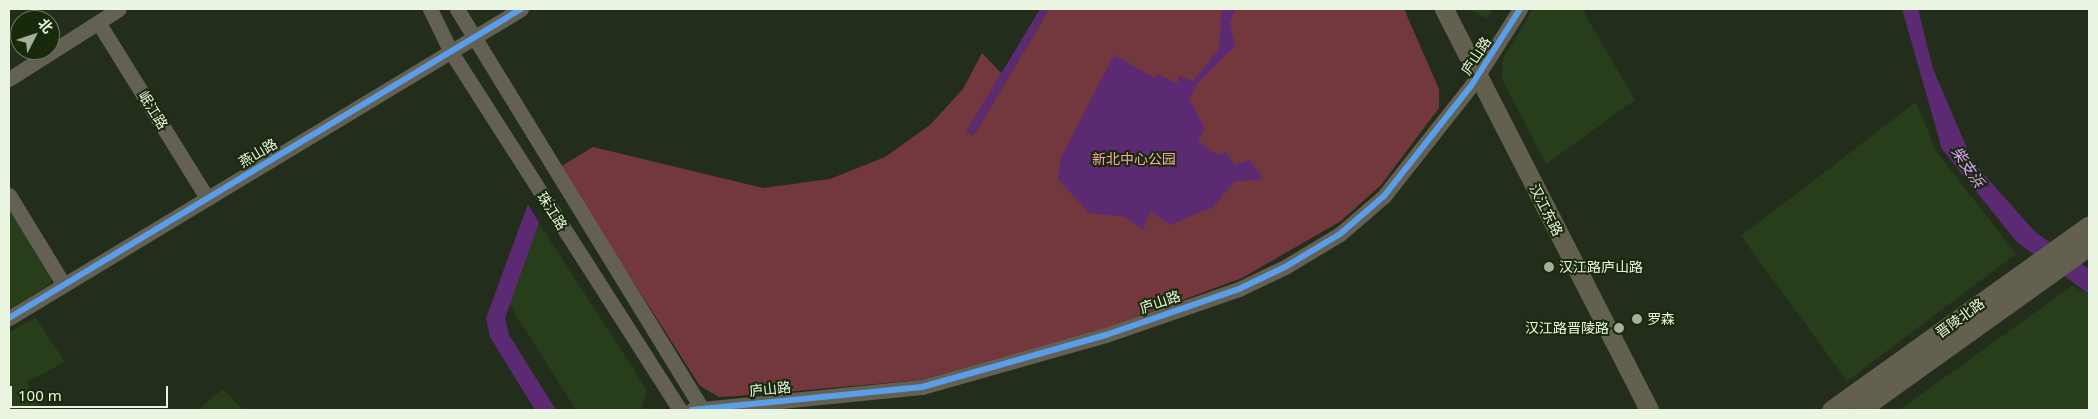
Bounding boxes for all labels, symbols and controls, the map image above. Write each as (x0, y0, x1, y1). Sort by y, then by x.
north arrow (10, 10, 60, 60)
text: 北 (34, 14, 58, 37)
street label: 庐山路 (1458, 34, 1494, 78)
street label: 岷江路 (135, 88, 171, 132)
street label: 燕山路 (236, 135, 280, 171)
water label: 柴支浜 (1948, 143, 1988, 191)
park label: 新北中心公园 (1092, 151, 1176, 167)
street label: 汉江东路 (1526, 181, 1566, 239)
street label: 珠江路 (534, 189, 570, 233)
place label: 汉江路庐山路 (1559, 259, 1643, 275)
marker: 汉江路庐山路 (1543, 261, 1555, 273)
street label: 庐山路 (1137, 287, 1183, 317)
street label: 晋陵北路 (1932, 295, 1988, 341)
place label: 罗森 (1647, 311, 1675, 327)
marker: 罗森 (1631, 313, 1643, 325)
place label: 汉江路晋陵路 (1525, 320, 1609, 336)
marker: 汉江路晋陵路 (1613, 322, 1625, 334)
scale bar (12, 376, 170, 408)
street label: 庐山路 (748, 378, 792, 400)
text: 100 m (18, 385, 62, 405)

